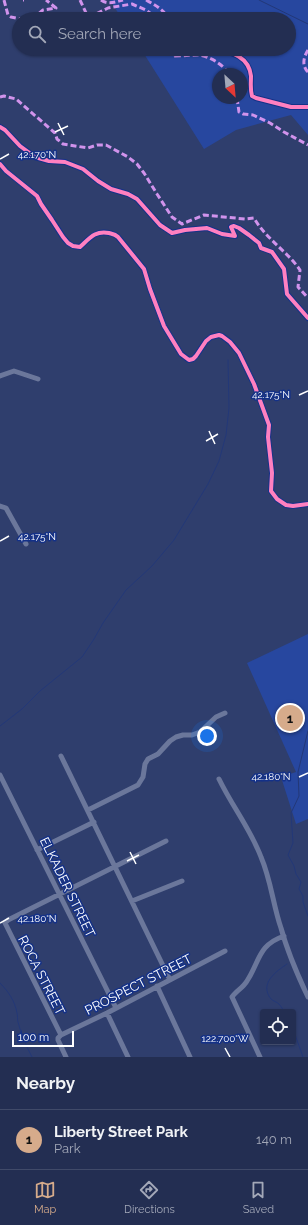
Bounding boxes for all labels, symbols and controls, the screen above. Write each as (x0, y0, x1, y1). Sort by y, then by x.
search box (12, 12, 296, 56)
icon: search (26, 23, 48, 45)
text: Search here (58, 25, 141, 43)
north arrow (212, 68, 248, 104)
text: 42.170°N (18, 149, 56, 160)
text: 42.175°N (252, 389, 290, 400)
text: 42.175°N (18, 531, 56, 542)
pin: 1 (277, 703, 303, 733)
your location (197, 726, 217, 746)
text: 42.180°N (251, 771, 291, 782)
street label: ELKADER STREET (37, 835, 98, 940)
text: 42.180°N (17, 913, 57, 924)
street label: ROCA STREET (15, 933, 68, 1017)
street label: PROSPECT STREET (82, 951, 194, 1018)
map controls (260, 1009, 296, 1045)
button: locate (260, 1009, 296, 1045)
scale bar (12, 1029, 74, 1048)
text: 100 m (18, 1031, 49, 1044)
text: 122.700°W (202, 1033, 249, 1044)
text: Nearby (16, 1073, 75, 1093)
text: Liberty Street Park (54, 1123, 188, 1141)
text: 1 (26, 1132, 32, 1147)
text: 140 m (256, 1132, 292, 1147)
text: Park (54, 1141, 81, 1156)
tab: Map (34, 1179, 56, 1216)
tab: Directions (124, 1179, 175, 1216)
tab: Saved (243, 1179, 274, 1216)

